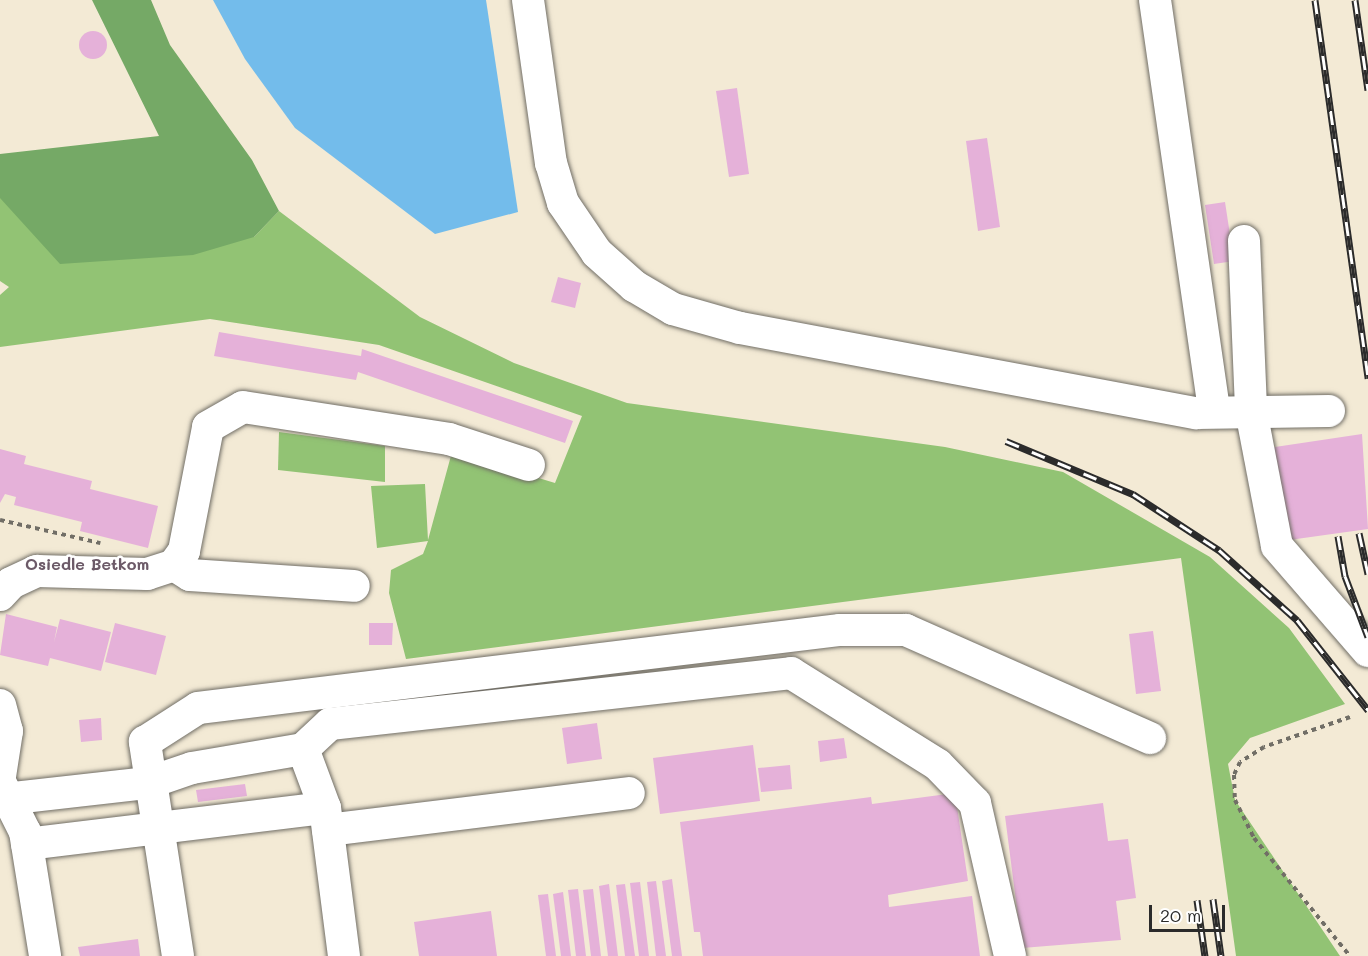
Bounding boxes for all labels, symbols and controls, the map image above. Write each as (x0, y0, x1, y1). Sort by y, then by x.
district label: Osiedle Betkom (25, 554, 149, 574)
scale bar (1152, 893, 1228, 931)
text: 20 m (1160, 903, 1201, 927)

